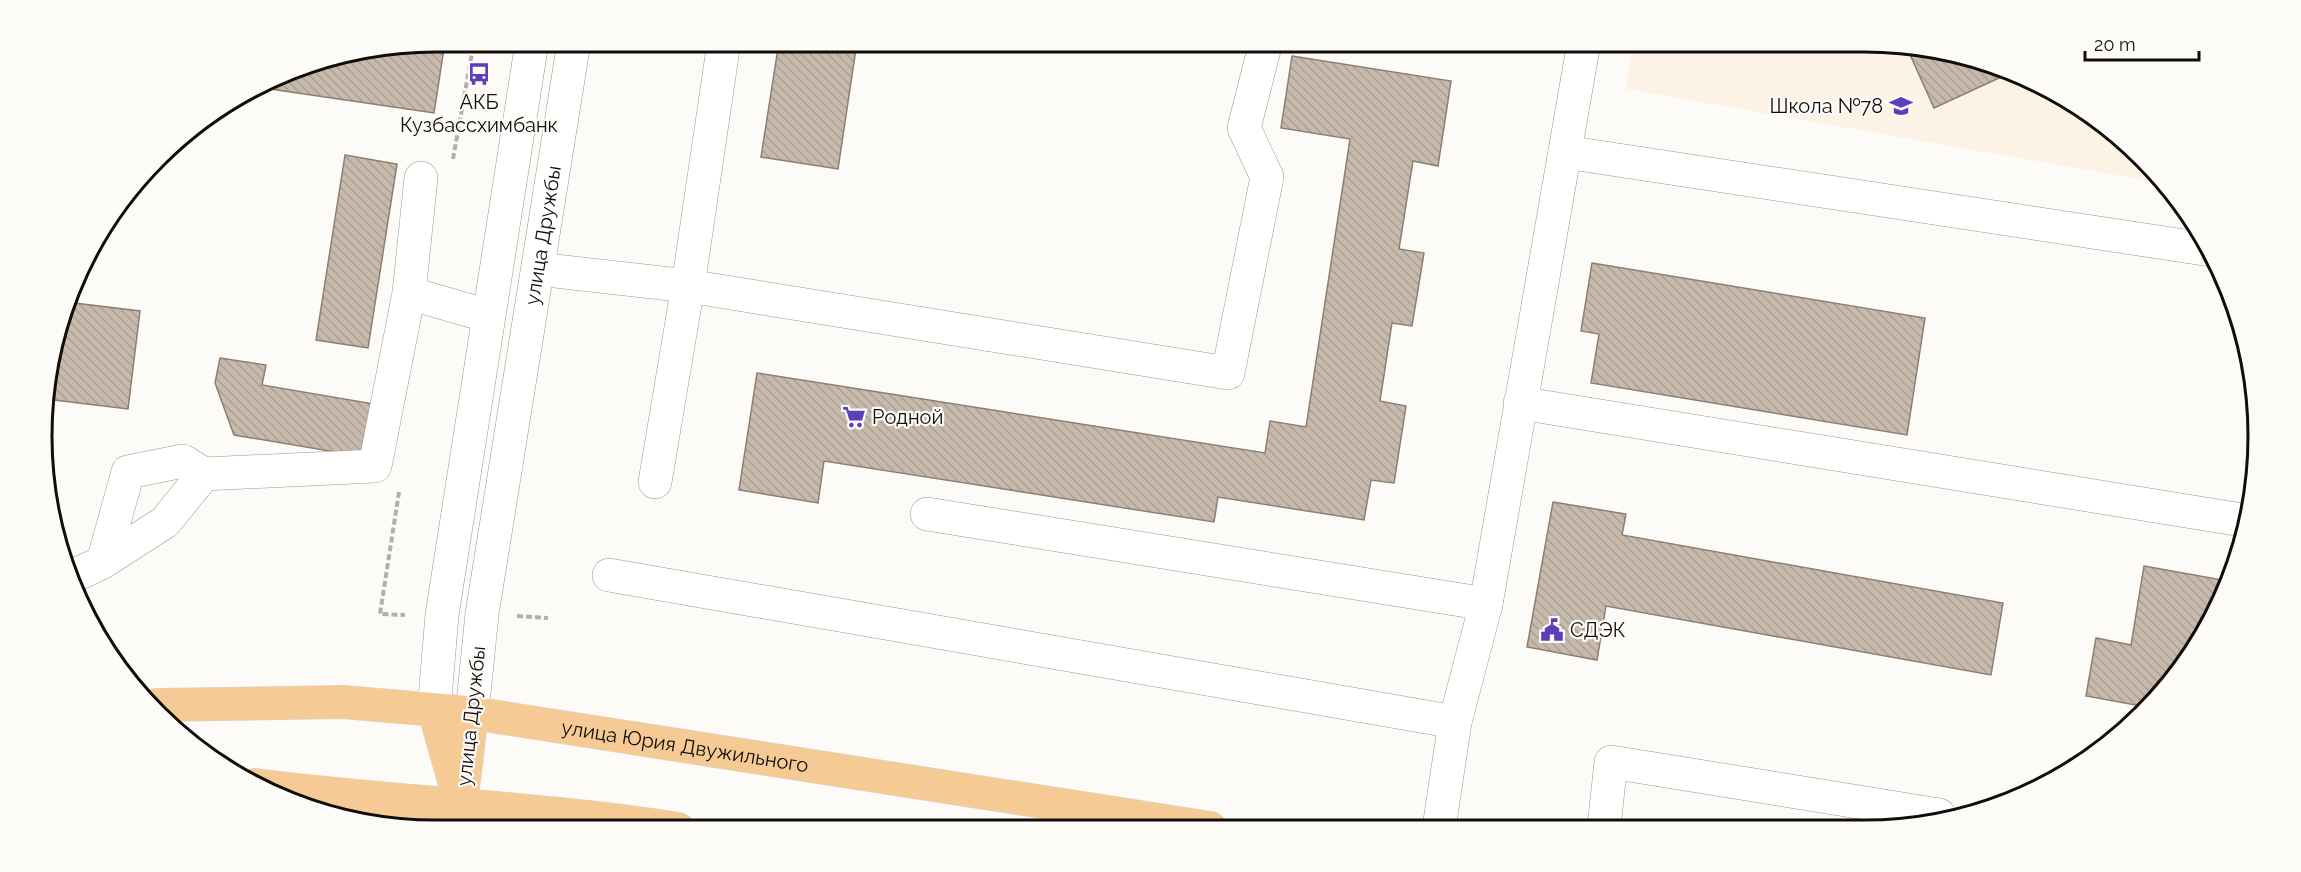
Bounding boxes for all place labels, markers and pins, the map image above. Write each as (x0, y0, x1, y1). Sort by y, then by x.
bus stop icon: АКБ Кузбассхимбанк (466, 61, 492, 87)
place label: АКБ Кузбассхимбанк (400, 90, 558, 137)
school or university icon: Школа №78 (1888, 93, 1914, 119)
place label: Школа №78 (1770, 94, 1883, 118)
supermarket icon: Родной (841, 404, 867, 430)
place label: Родной (872, 405, 943, 429)
public building icon: СДЭК (1539, 617, 1565, 643)
place label: СДЭК (1570, 618, 1626, 642)

